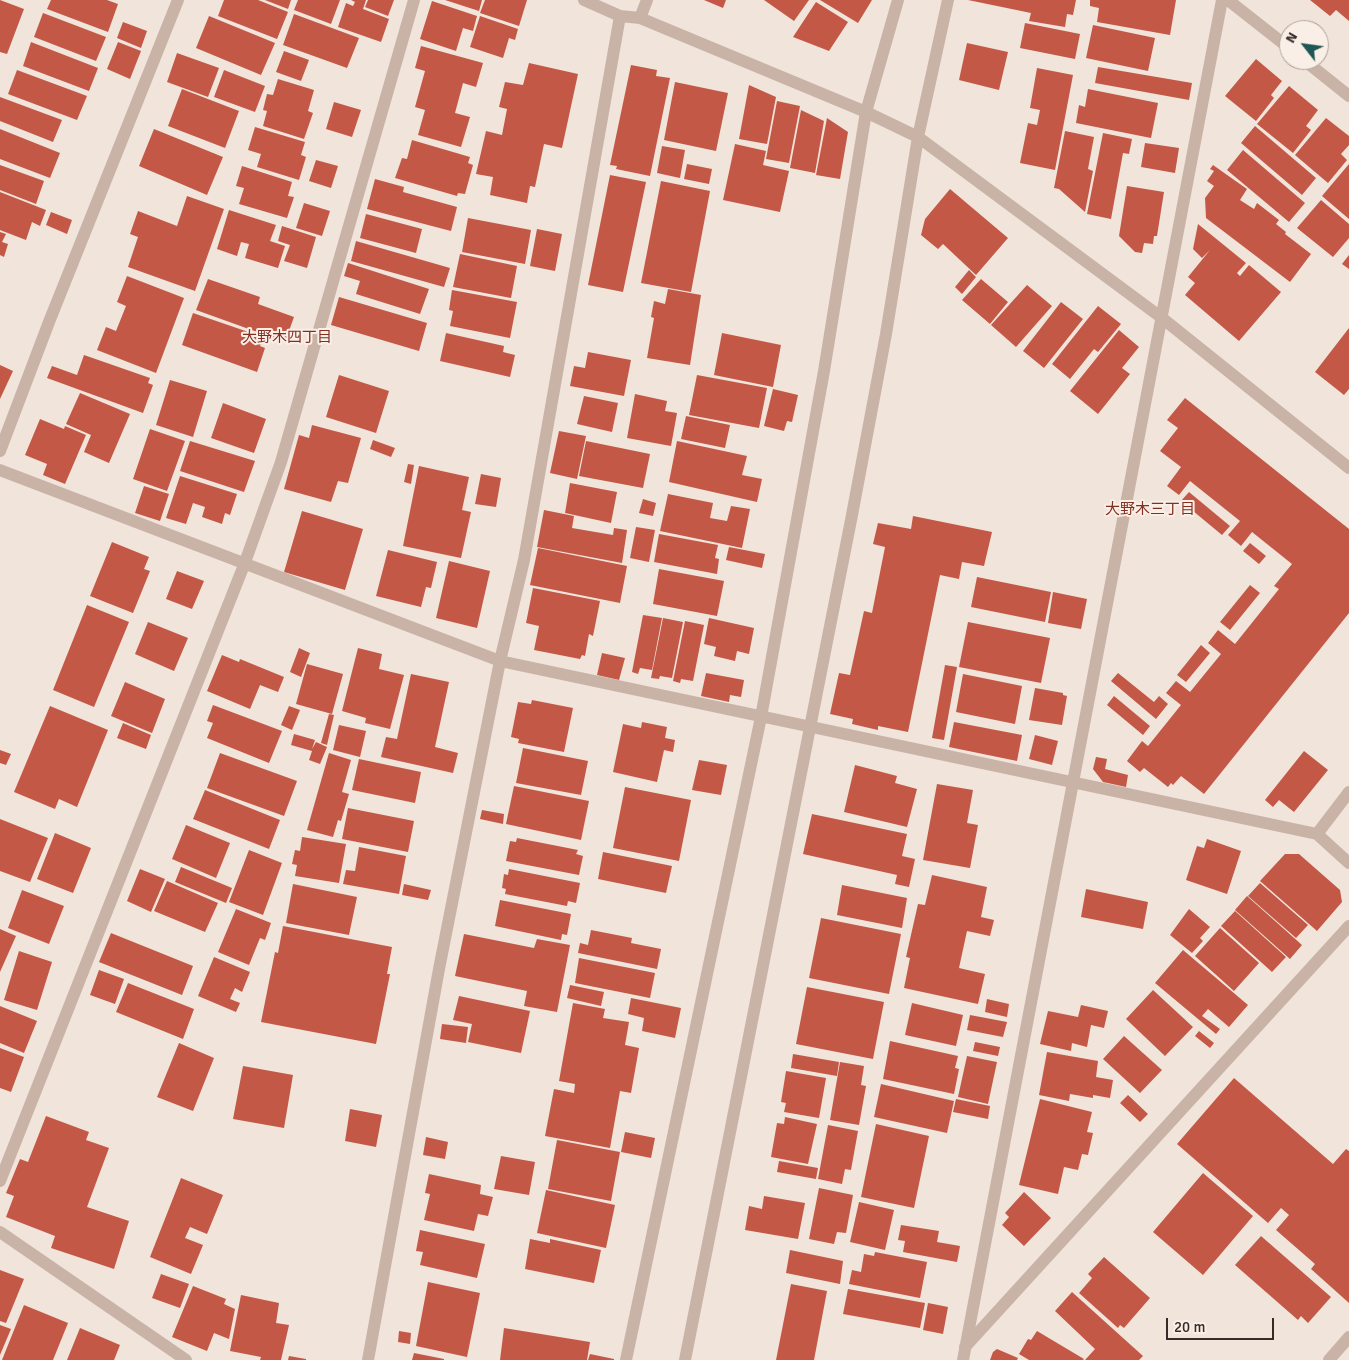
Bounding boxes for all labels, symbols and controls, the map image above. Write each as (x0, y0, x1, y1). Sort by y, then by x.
north arrow (1279, 20, 1329, 70)
text: N (1282, 29, 1301, 46)
district label: 大野木四丁目 (242, 329, 332, 347)
district label: 大野木三丁目 (1105, 501, 1195, 519)
scale bar (1169, 1308, 1276, 1340)
text: 20 m (1174, 1318, 1205, 1336)

